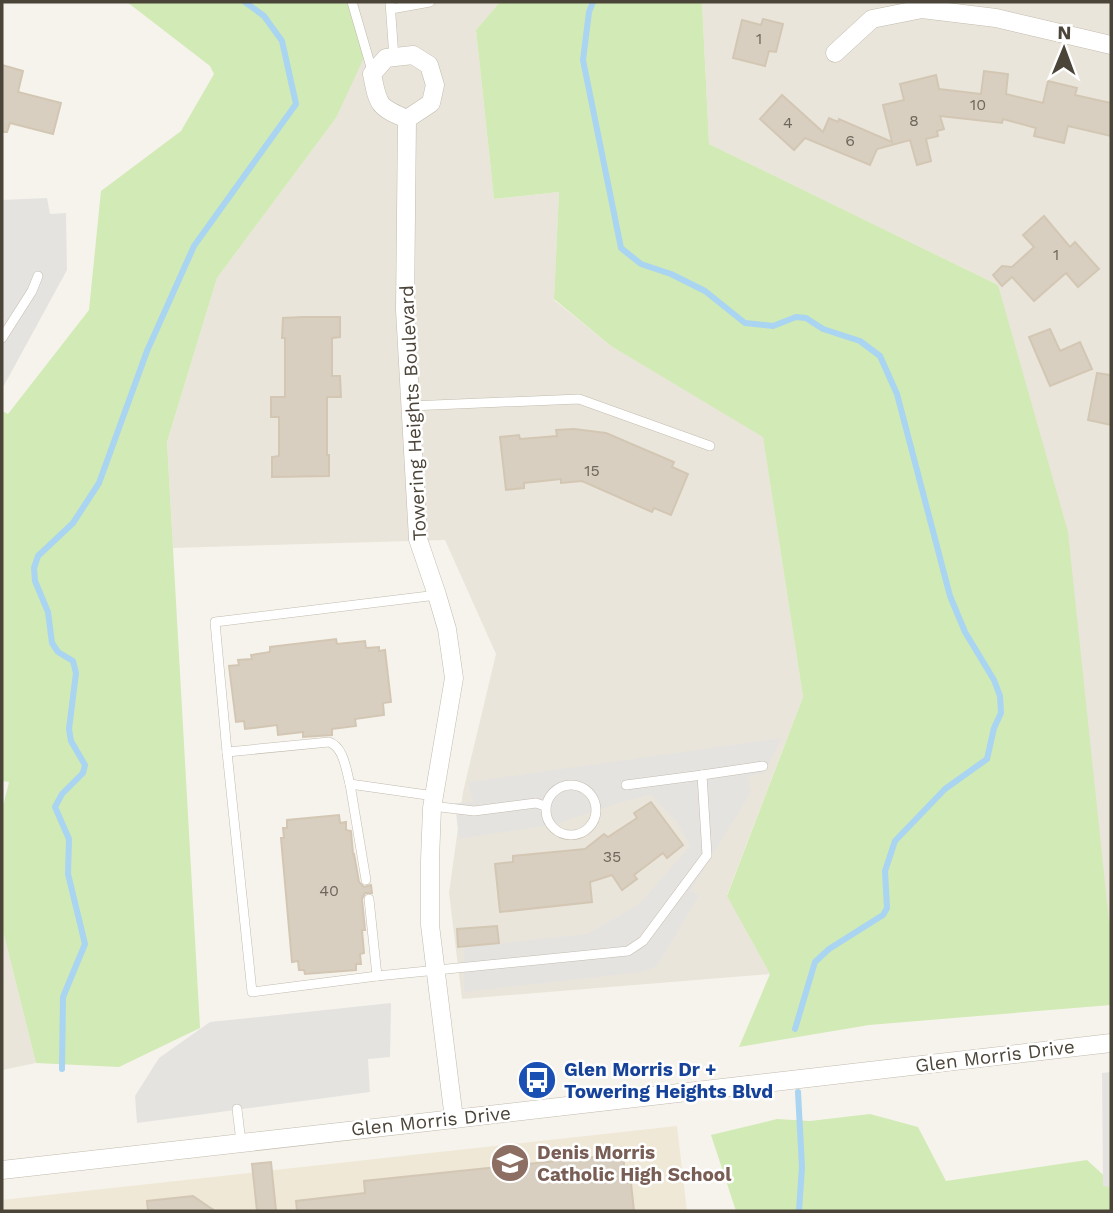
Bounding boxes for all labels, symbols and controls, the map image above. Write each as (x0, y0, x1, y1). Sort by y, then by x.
north arrow (1029, 14, 1099, 84)
text: N (1057, 21, 1072, 44)
house number: 1 (756, 29, 762, 48)
house number: 10 (970, 95, 986, 114)
house number: 8 (909, 111, 919, 130)
house number: 4 (783, 113, 793, 132)
house number: 6 (845, 131, 855, 150)
house number: 1 (1053, 245, 1059, 264)
street label: Towering Heights Boulevard (395, 285, 431, 541)
house number: 15 (584, 461, 600, 480)
house number: 35 (603, 847, 621, 866)
house number: 40 (319, 881, 339, 900)
street label: Glen Morris Drive (914, 1035, 1076, 1077)
place label: Glen Morris Dr + Towering Heights Blvd (564, 1058, 773, 1103)
bus stop icon: Glen Morris Dr + Towering Heights Blvd (516, 1059, 558, 1101)
street label: Glen Morris Drive (350, 1101, 512, 1141)
place label: Denis Morris Catholic High School (537, 1141, 732, 1186)
school or university icon: Denis Morris Catholic High School (489, 1142, 531, 1184)

